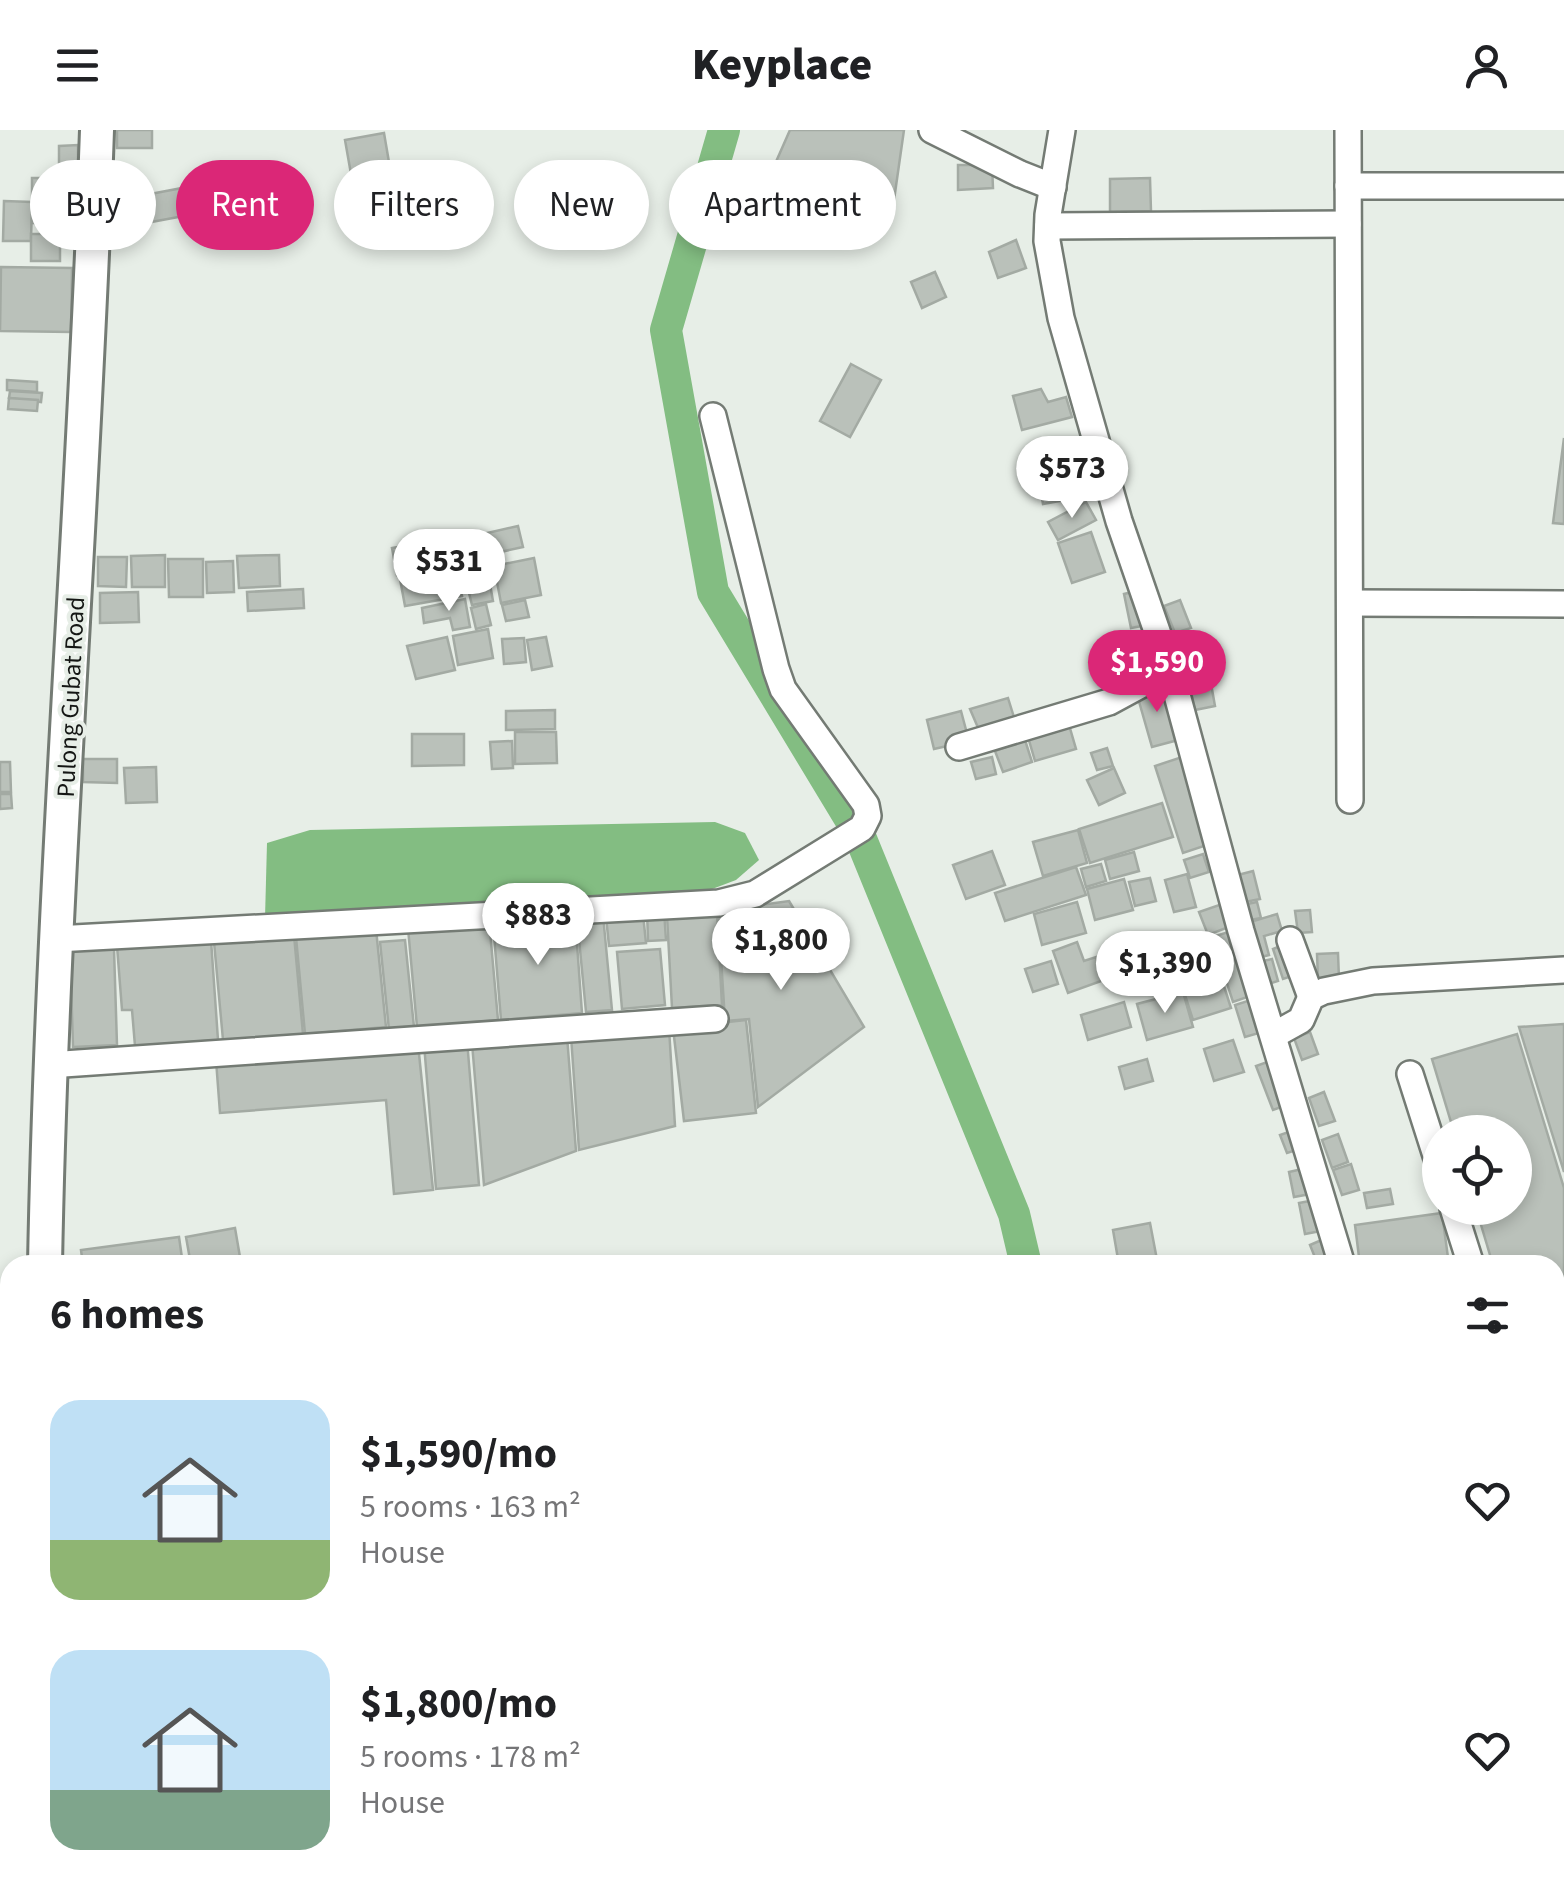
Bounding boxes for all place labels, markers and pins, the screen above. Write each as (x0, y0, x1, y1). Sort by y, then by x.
pin: $573 (1013, 436, 1131, 521)
pin: $531 (390, 529, 508, 614)
pin: $1,590 (1076, 630, 1238, 715)
pin: $883 (479, 883, 597, 968)
pin: $1,800 (700, 908, 862, 993)
pin: $1,390 (1084, 931, 1246, 1016)

